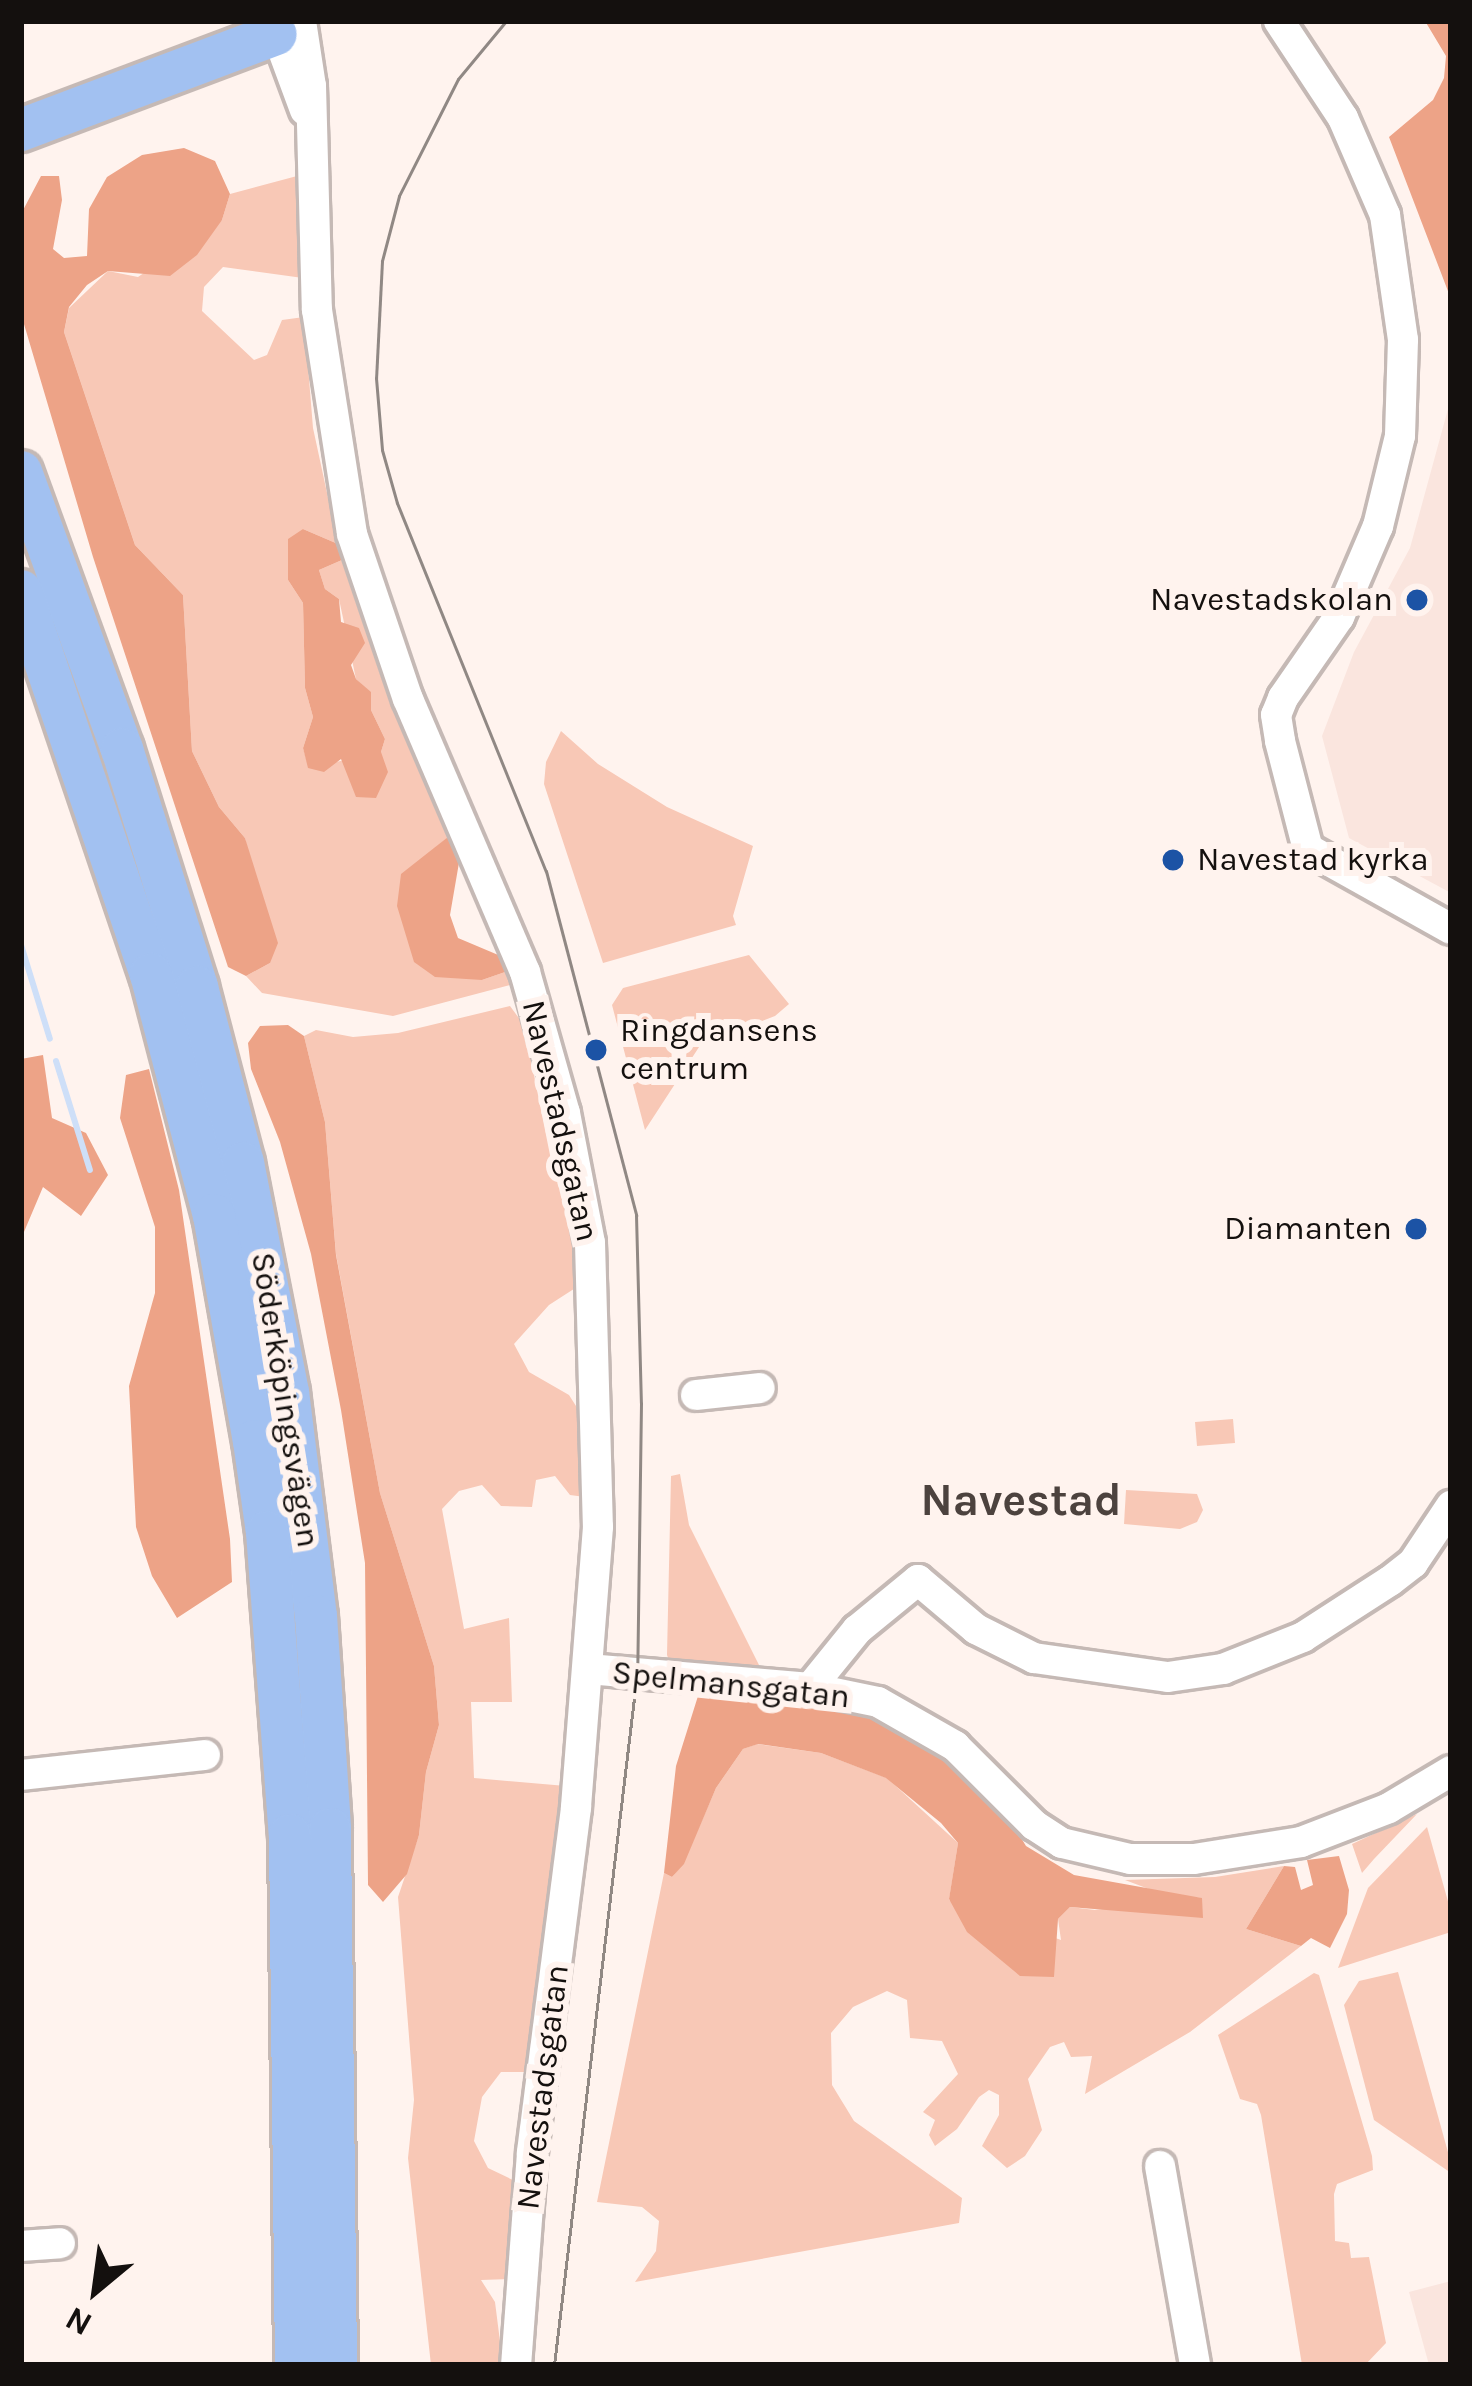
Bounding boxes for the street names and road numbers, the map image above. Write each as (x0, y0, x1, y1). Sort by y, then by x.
street label: Navestadsgatan (513, 997, 607, 1245)
street label: Söderköpingsvägen (242, 1250, 328, 1550)
street label: Spelmansgatan (610, 1653, 852, 1717)
street label: Navestadsgatan (508, 1962, 578, 2212)

